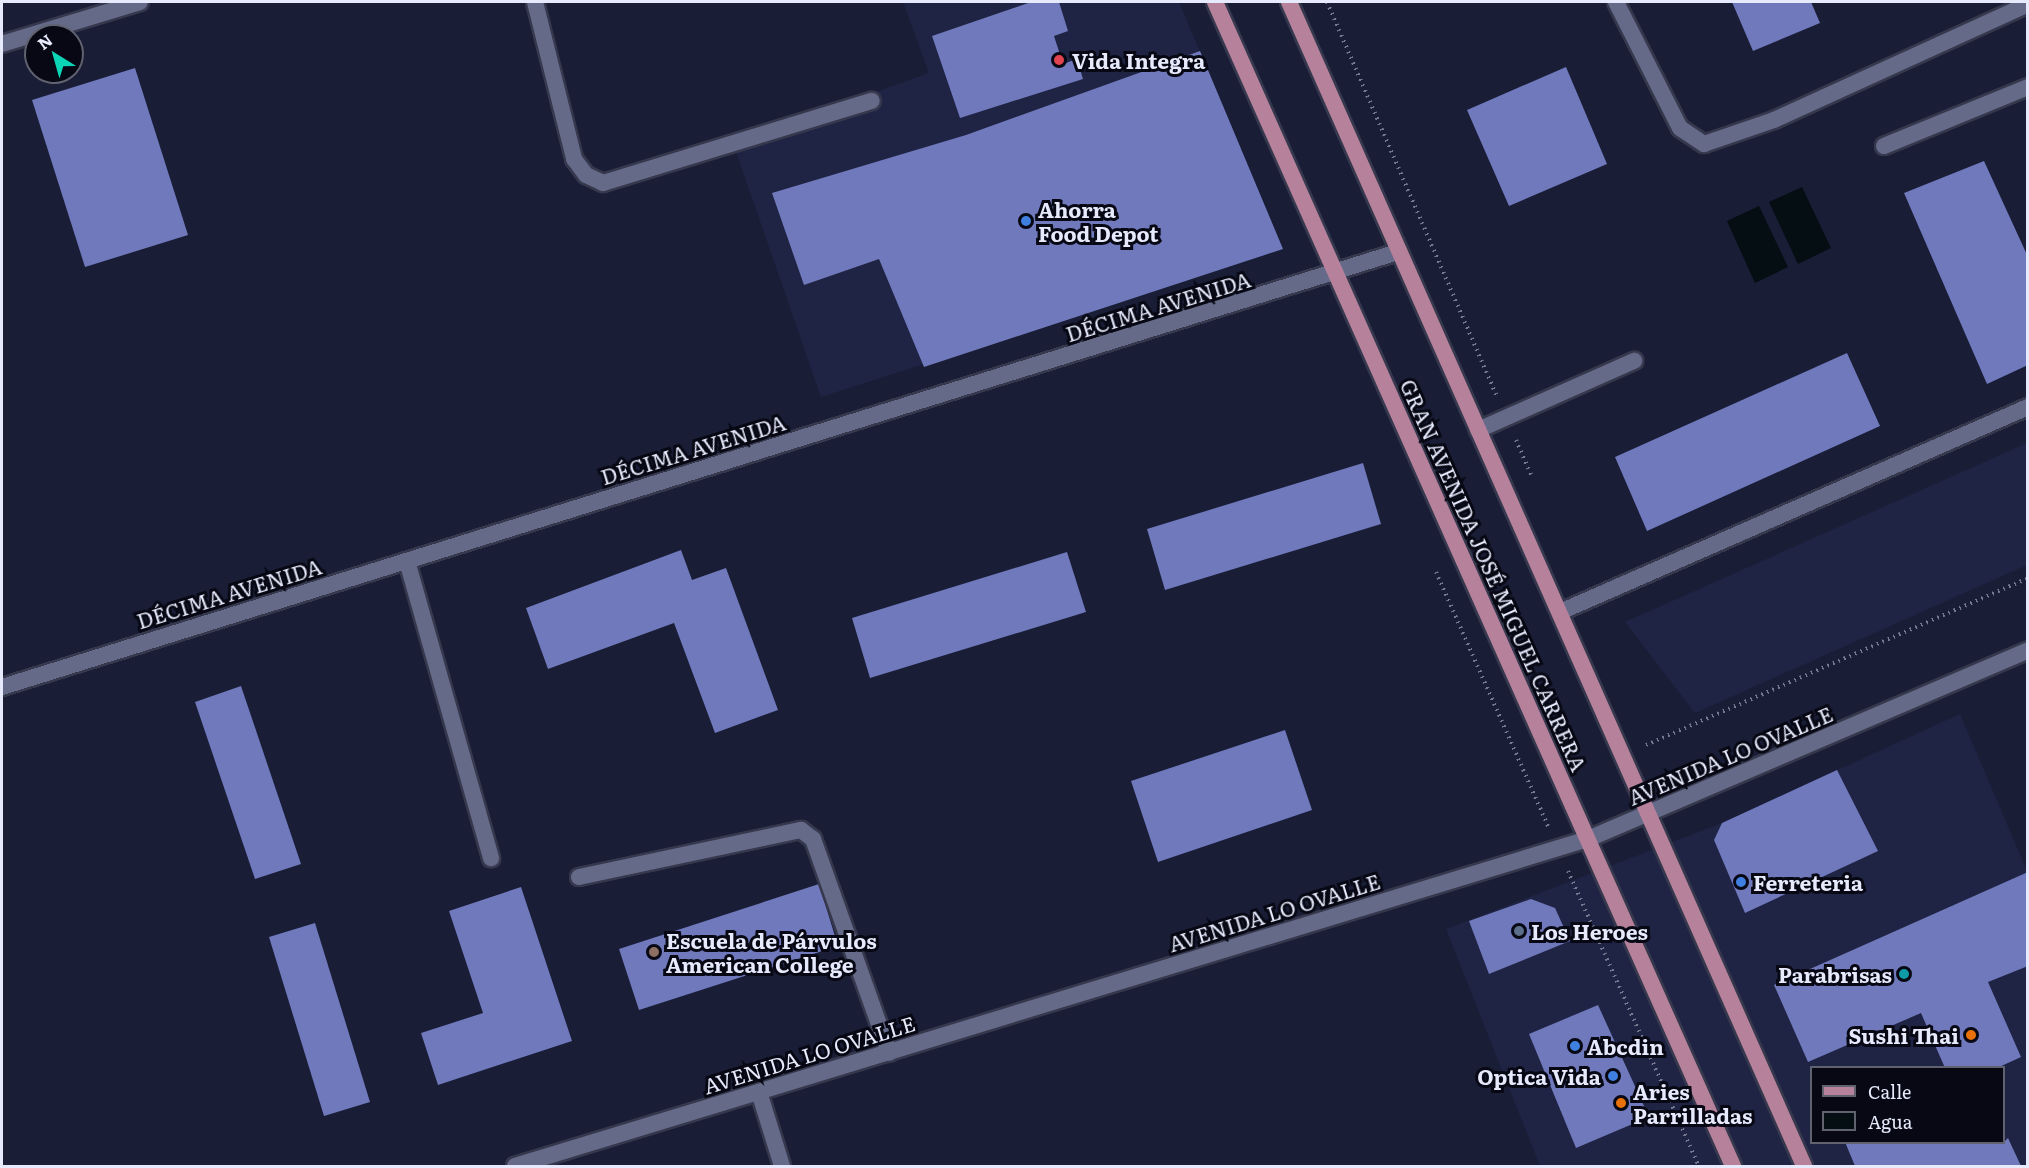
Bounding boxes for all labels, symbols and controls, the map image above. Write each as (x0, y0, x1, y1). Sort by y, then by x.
north arrow (24, 24, 84, 84)
text: N (32, 28, 57, 55)
place label: Vida Integra (1072, 47, 1205, 73)
marker: Vida Integra (1050, 51, 1068, 69)
place label: Ahorra Food Depot (1038, 196, 1159, 246)
marker: Ahorra Food Depot (1019, 214, 1033, 228)
street label: DÉCIMA AVENIDA (1063, 266, 1253, 346)
street label: GRAN AVENIDA JOSÉ MIGUEL CARRERA (1396, 375, 1592, 775)
street label: DÉCIMA AVENIDA (598, 409, 788, 489)
street label: DÉCIMA AVENIDA (134, 553, 324, 633)
street label: AVENIDA LO OVALLE (1624, 700, 1836, 810)
street label: AVENIDA LO OVALLE (1165, 868, 1383, 956)
place label: Ferreteria (1753, 869, 1863, 895)
marker: Ferreteria (1734, 875, 1748, 889)
place label: Los Heroes (1531, 918, 1648, 944)
marker: Los Heroes (1512, 924, 1526, 938)
place label: Escuela de Párvulos American College (666, 927, 877, 977)
marker: Escuela de Párvulos American College (647, 945, 661, 959)
place label: Parabrisas (1778, 961, 1892, 987)
marker: Parabrisas (1897, 967, 1911, 981)
street label: AVENIDA LO OVALLE (700, 1010, 918, 1098)
place label: Sushi Thai (1849, 1022, 1959, 1048)
marker: Sushi Thai (1964, 1028, 1978, 1042)
place label: Abcdin (1587, 1033, 1664, 1059)
marker: Abcdin (1568, 1039, 1582, 1053)
place label: Optica Vida (1477, 1063, 1601, 1089)
legend (1810, 1066, 2005, 1144)
marker: Optica Vida (1606, 1069, 1620, 1083)
place label: Aries Parrilladas (1633, 1078, 1752, 1128)
text: Calle (1868, 1078, 1911, 1105)
marker: Aries Parrilladas (1614, 1096, 1628, 1110)
text: Agua (1868, 1108, 1912, 1135)

